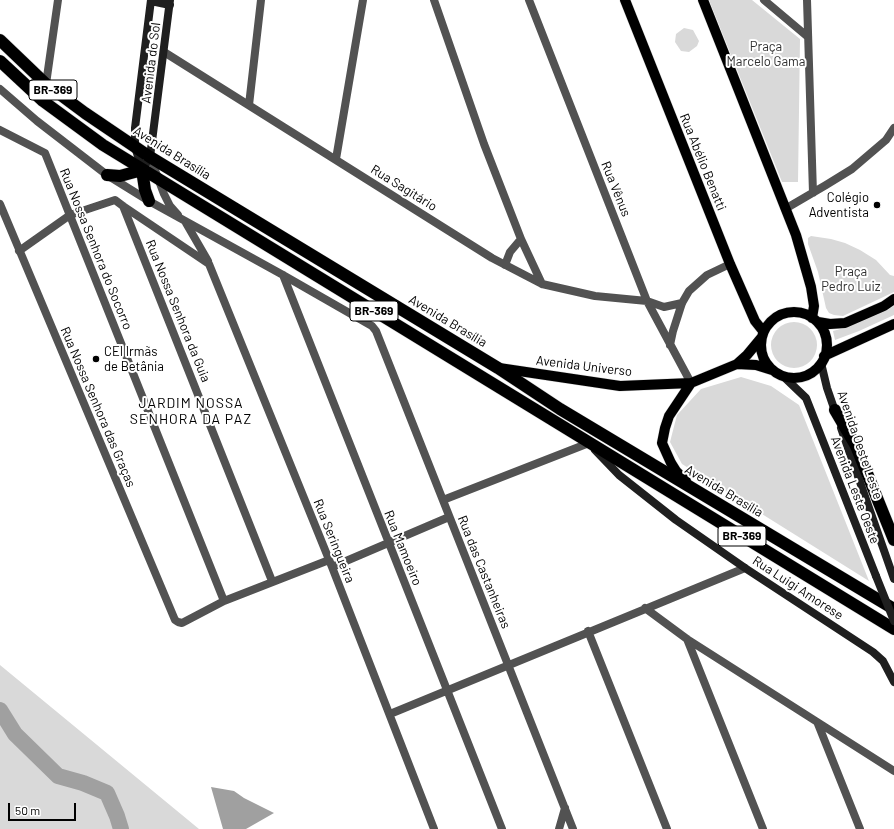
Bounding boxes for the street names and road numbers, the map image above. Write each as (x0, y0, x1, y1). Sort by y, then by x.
street label: Avenida do Sol (138, 22, 164, 104)
road number: BR-369 (29, 80, 77, 100)
street label: Rua Abélio Benatti (676, 111, 730, 213)
street label: Avenida Brasília (130, 123, 214, 183)
street label: Rua Vênus (598, 159, 634, 219)
street label: Rua Sagitário (368, 161, 440, 215)
street label: Rua Nossa Senhora do Socorro (56, 166, 136, 332)
street label: Rua Nossa Senhora da Guia (142, 237, 214, 385)
street label: Avenida Brasília (406, 292, 490, 350)
road number: BR-369 (350, 301, 398, 321)
street label: Rua Nossa Senhora das Graças (57, 325, 139, 489)
street label: Avenida Universo (535, 352, 633, 380)
street label: Avenida Oeste Leste (834, 388, 886, 502)
street label: Avenida Leste Oeste (827, 434, 883, 546)
street label: Avenida Brasília (682, 462, 766, 520)
street label: Rua Seringueira (310, 497, 358, 585)
street label: Rua Mamoeiro (381, 508, 425, 588)
street label: Rua das Castanheiras (454, 513, 514, 631)
road number: BR-369 (718, 526, 766, 546)
street label: Rua Luigi Amorese (750, 553, 846, 623)

